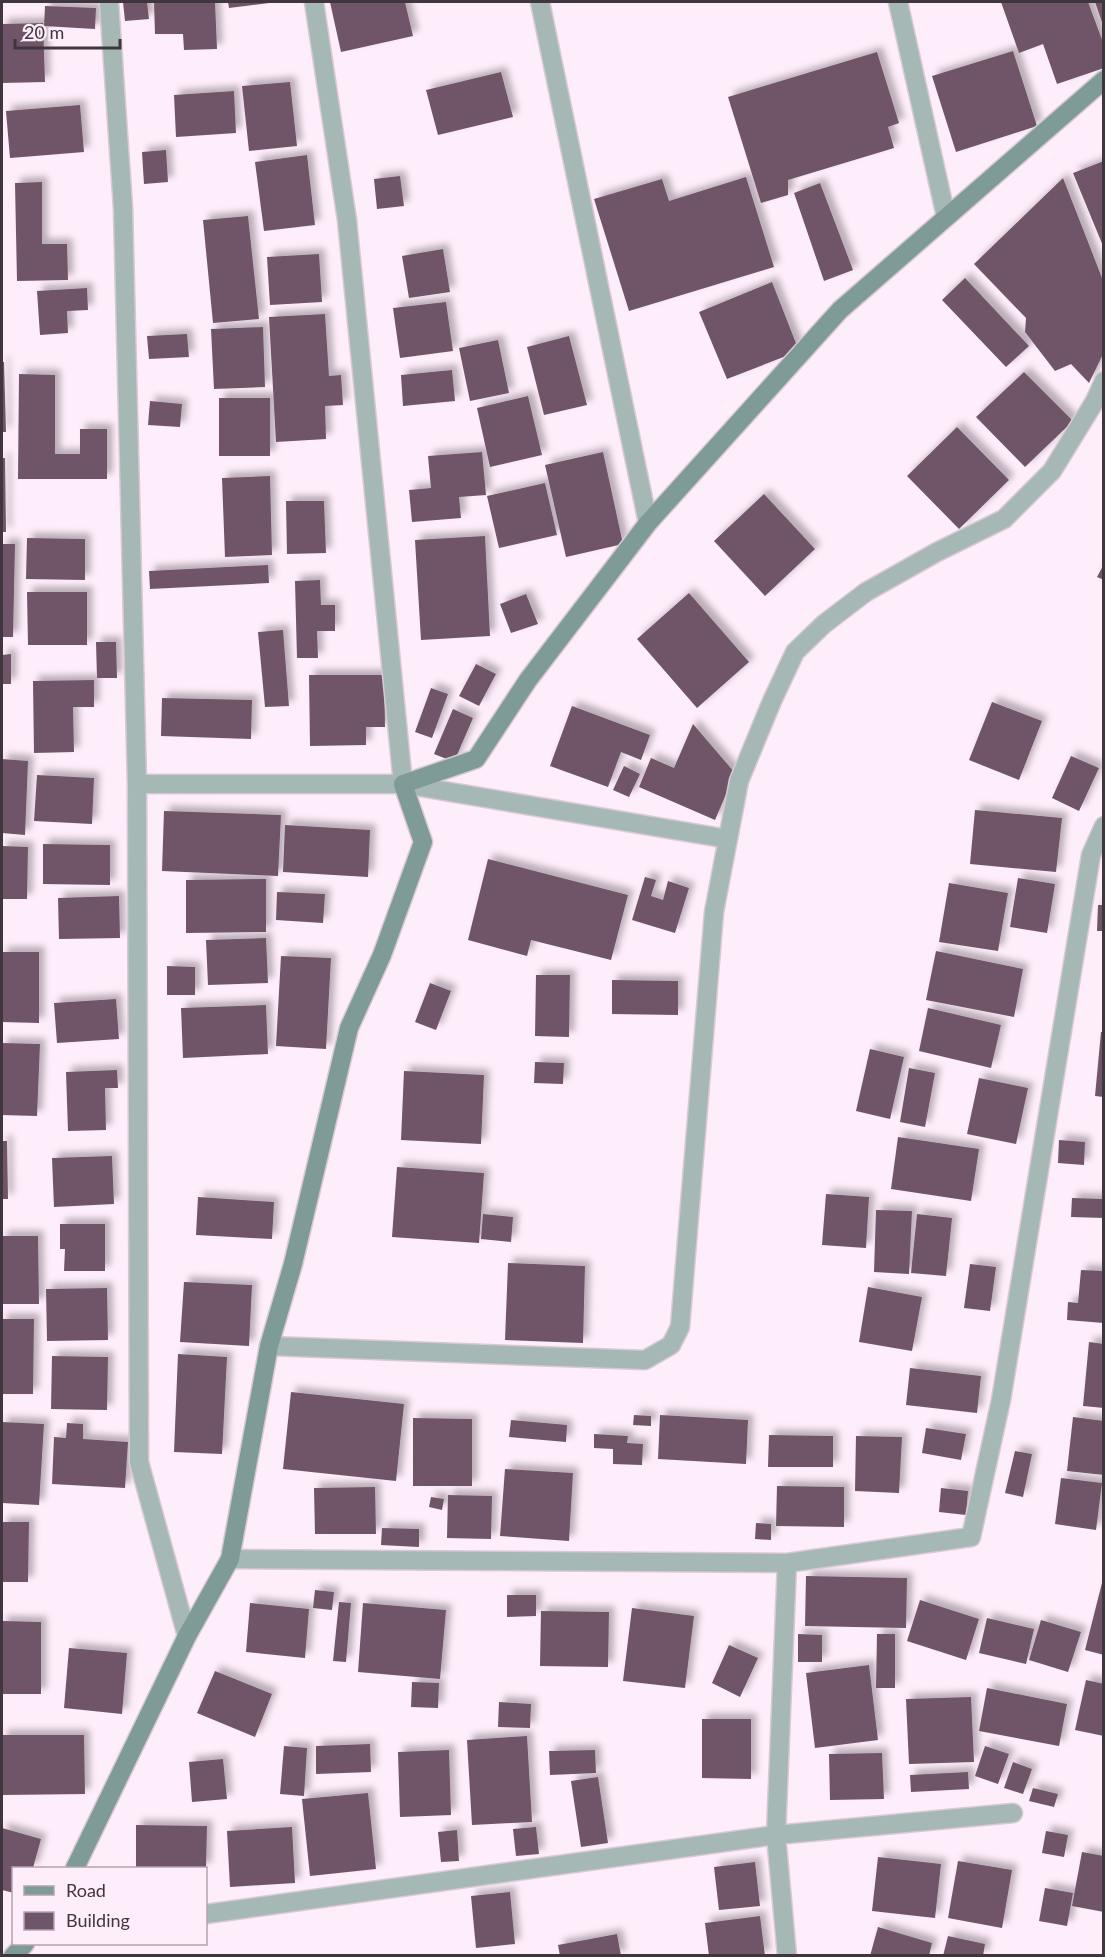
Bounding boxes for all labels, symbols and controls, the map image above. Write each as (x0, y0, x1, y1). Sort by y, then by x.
scale bar (15, 12, 120, 50)
text: 20 m (24, 21, 64, 43)
legend (12, 1867, 207, 1945)
text: Road (66, 1879, 106, 1901)
text: Building (66, 1909, 130, 1931)

